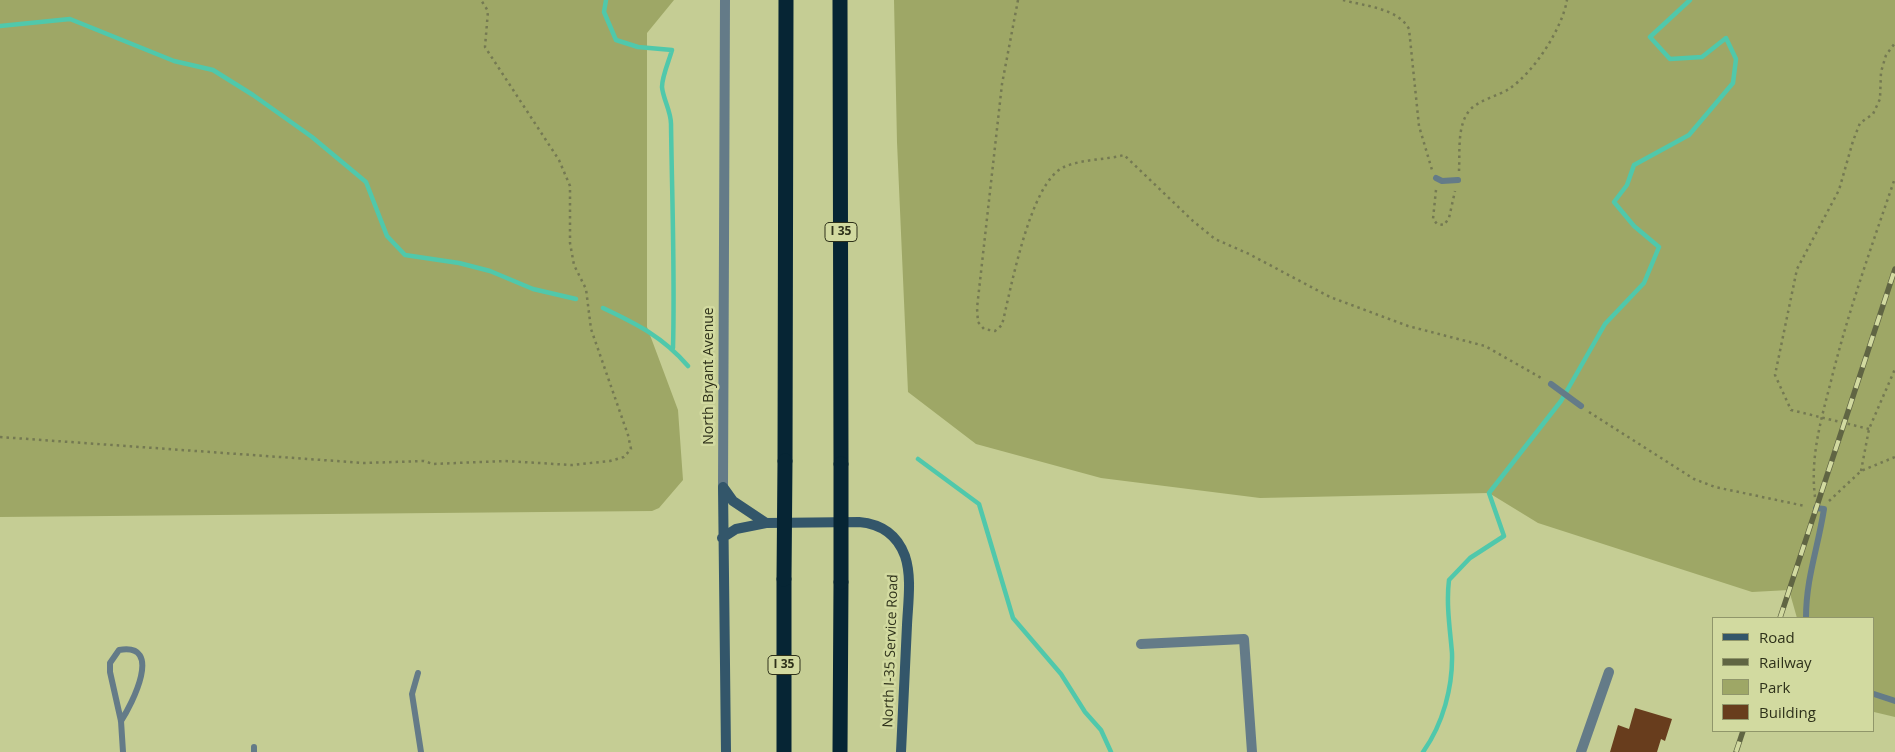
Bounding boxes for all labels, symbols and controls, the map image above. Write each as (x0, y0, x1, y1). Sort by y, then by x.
road number: I 35 (825, 222, 857, 242)
street label: North Bryant Avenue (701, 307, 717, 445)
street label: North I-35 Service Road (880, 574, 902, 728)
legend (1712, 617, 1875, 732)
text: Road (1759, 627, 1795, 647)
text: Railway (1759, 652, 1812, 672)
road number: I 35 (768, 656, 800, 674)
text: Park (1759, 677, 1790, 697)
text: Building (1759, 702, 1816, 722)

